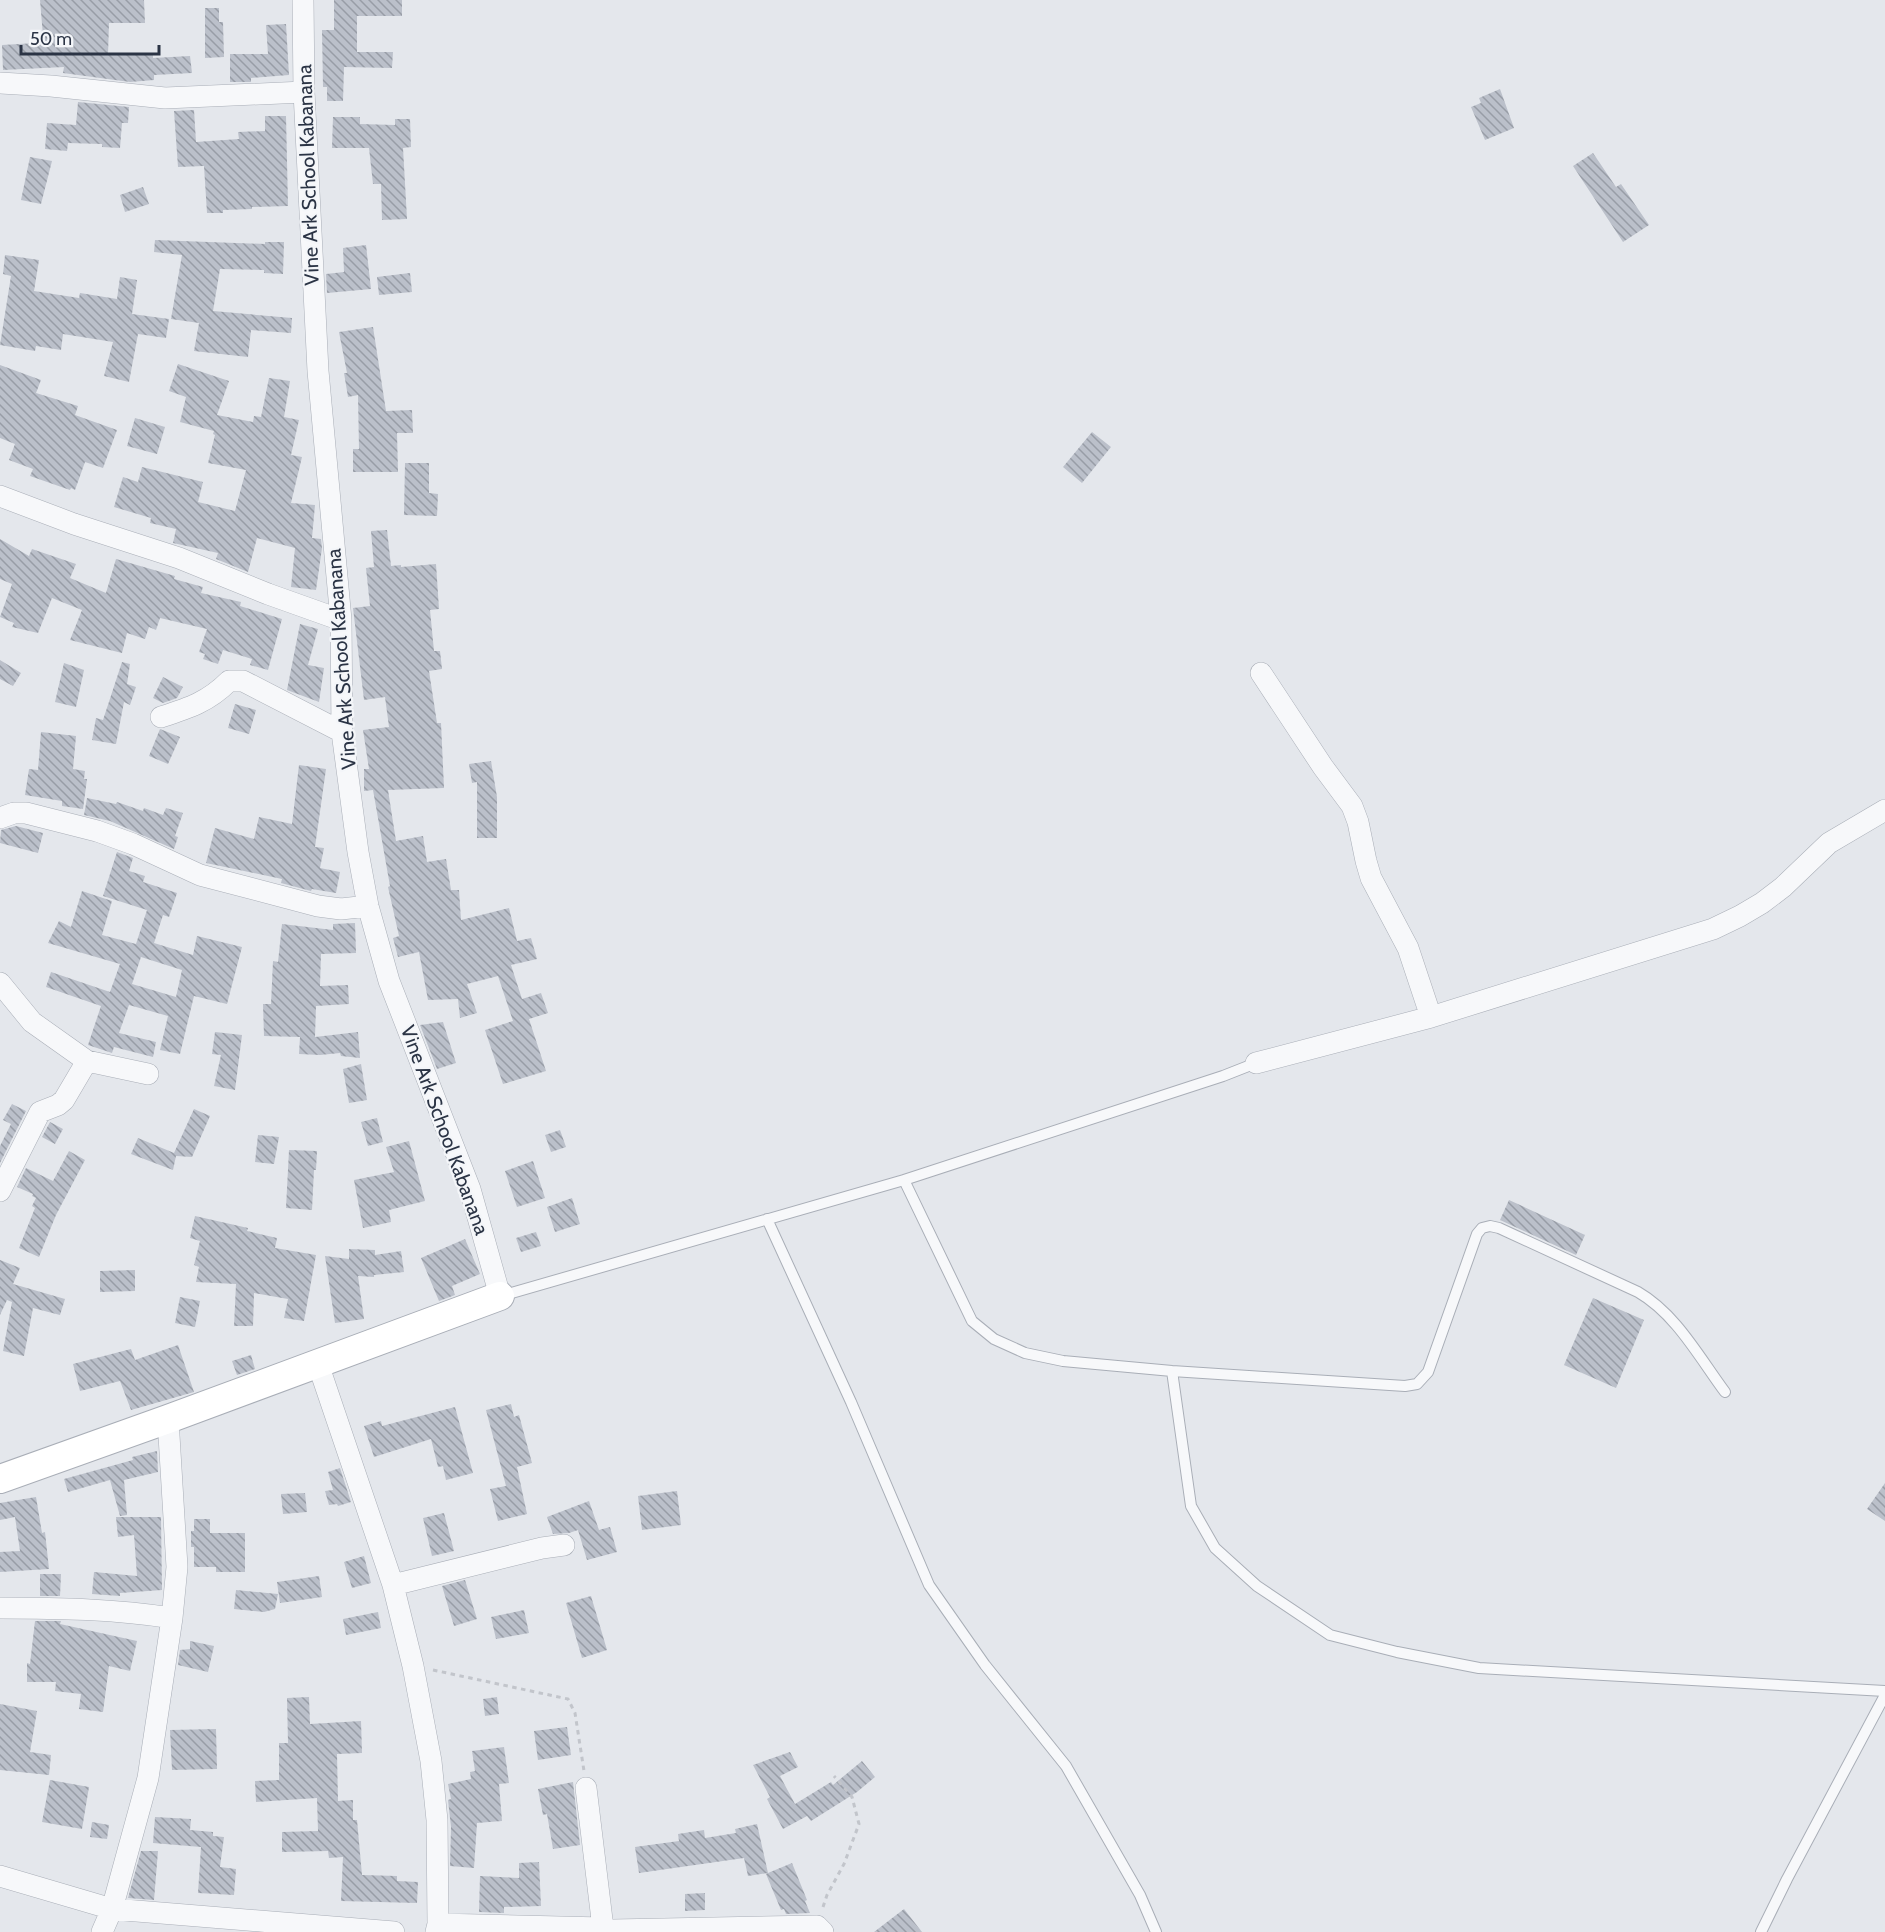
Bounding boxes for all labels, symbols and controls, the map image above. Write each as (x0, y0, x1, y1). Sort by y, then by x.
scale bar (21, 18, 159, 56)
text: 50 m (30, 28, 72, 50)
street label: Vine Ark School Kabanana (292, 64, 324, 286)
street label: Vine Ark School Kabanana (321, 547, 361, 770)
street label: Vine Ark School Kabanana (396, 1022, 494, 1238)

